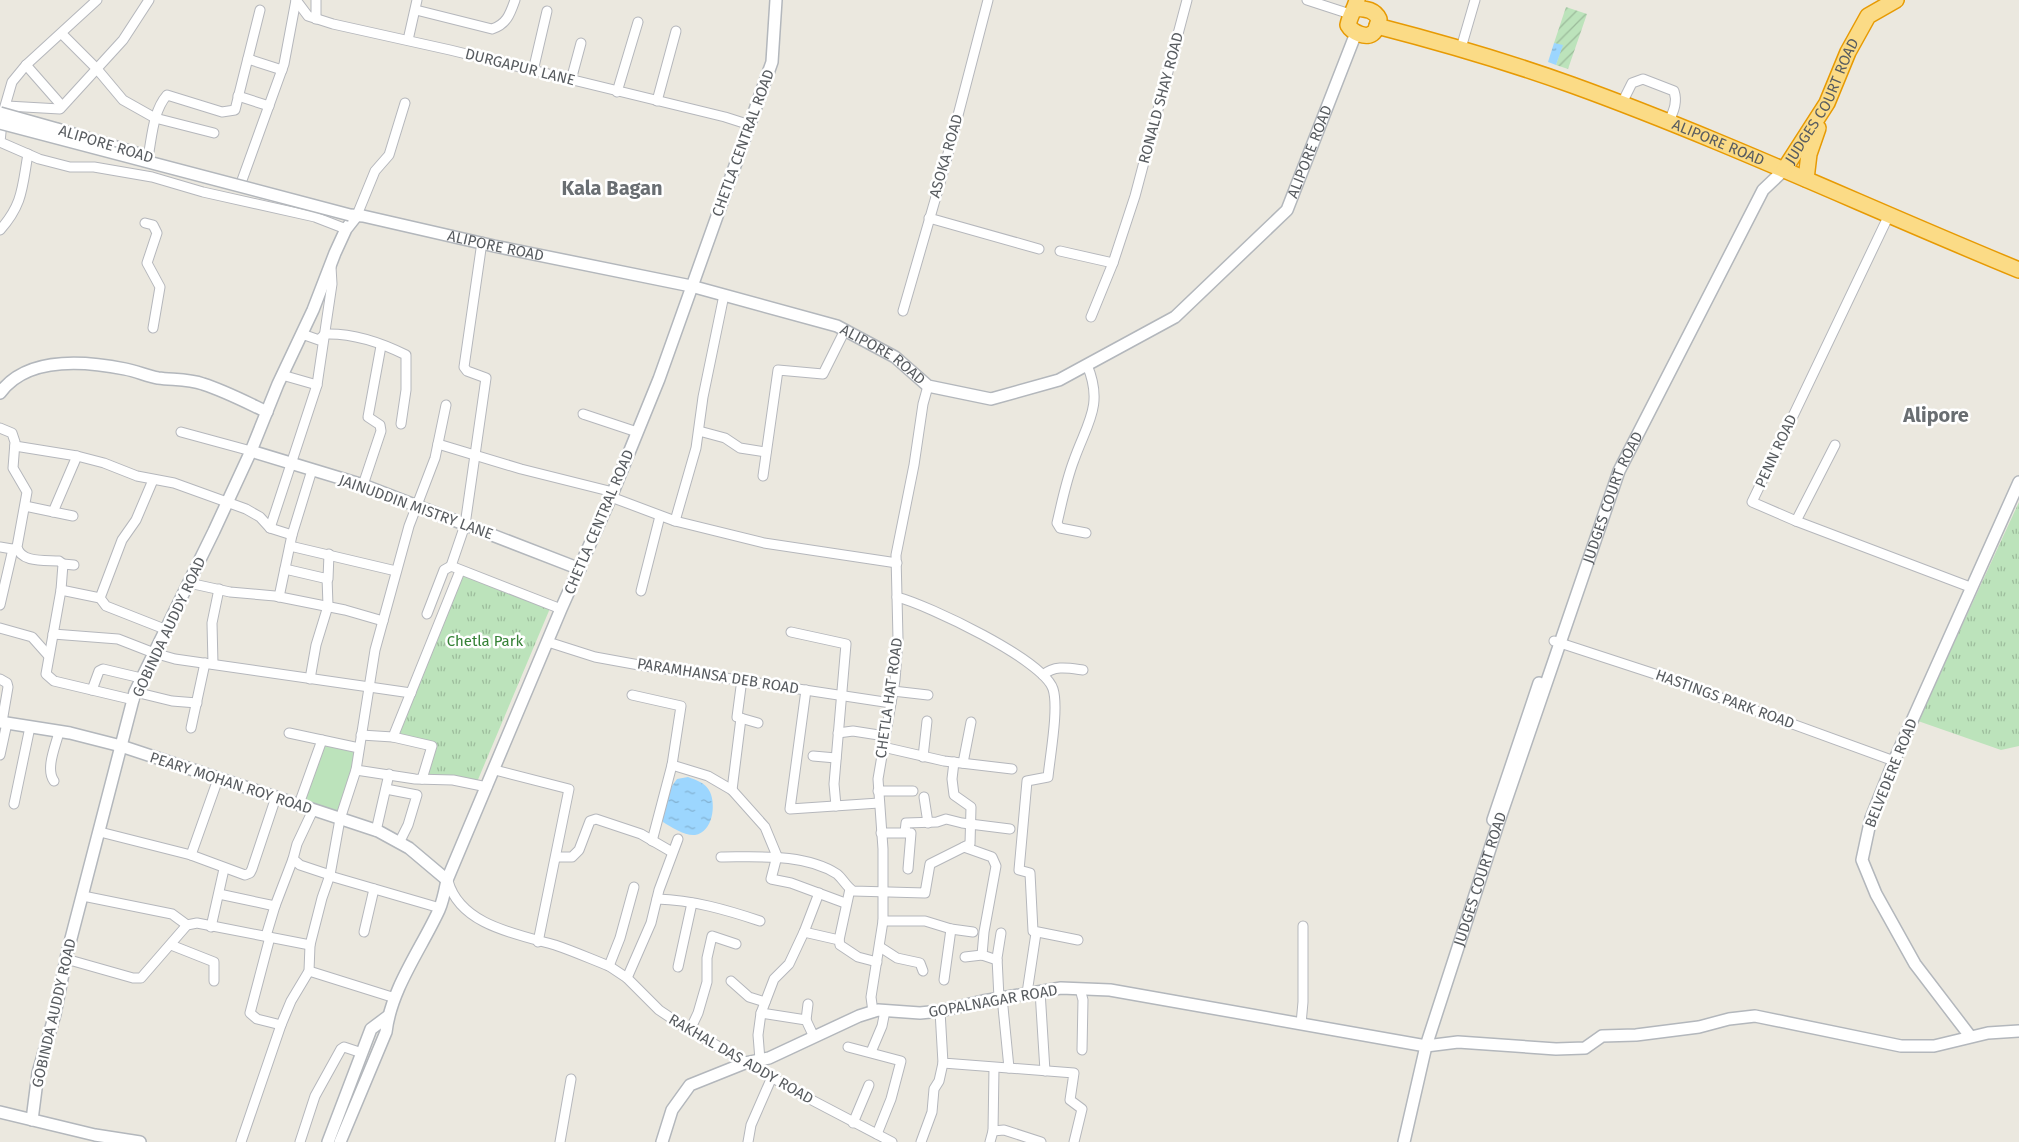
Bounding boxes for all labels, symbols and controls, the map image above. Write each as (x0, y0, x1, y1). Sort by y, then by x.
street label: RONALD SHAY ROAD (1135, 30, 1187, 166)
street label: JUDGES COURT ROAD (1781, 35, 1863, 167)
street label: DURGAPUR LANE (463, 45, 577, 89)
street label: CHETLA CENTRAL ROAD (708, 67, 778, 219)
street label: ALIPORE ROAD (1284, 103, 1336, 201)
street label: ASOKA ROAD (925, 112, 967, 200)
street label: ALIPORE ROAD (1670, 115, 1767, 170)
street label: ALIPORE ROAD (56, 121, 156, 167)
district label: Kala Bagan (562, 176, 662, 200)
street label: ALIPORE ROAD (446, 227, 545, 265)
street label: ALIPORE ROAD (837, 320, 929, 389)
district label: Alipore (1902, 403, 1969, 427)
street label: PENN ROAD (1751, 412, 1801, 490)
street label: JUDGES COURT ROAD (1579, 429, 1647, 566)
street label: CHETLA CENTRAL ROAD (560, 447, 638, 597)
street label: JAINUDDIN MISTRY LANE (336, 471, 496, 543)
street label: GOBINDA AUDDY ROAD (129, 554, 209, 700)
park label: Chetla Park (447, 632, 524, 650)
street label: CHETLA HAT ROAD (872, 637, 906, 759)
street label: PARAMHANSA DEB ROAD (636, 654, 800, 698)
street label: HASTINGS PARK ROAD (1653, 666, 1797, 732)
street label: BELVEDERE ROAD (1861, 716, 1921, 830)
street label: PEARY MOHAN ROY ROAD (148, 748, 314, 818)
street label: JUDGES COURT ROAD (1450, 810, 1510, 948)
street label: GOBINDA AUDDY ROAD (28, 937, 80, 1089)
street label: GOPALNAGAR ROAD (927, 981, 1059, 1021)
street label: RAKHAL DAS ADDY ROAD (665, 1010, 817, 1108)

